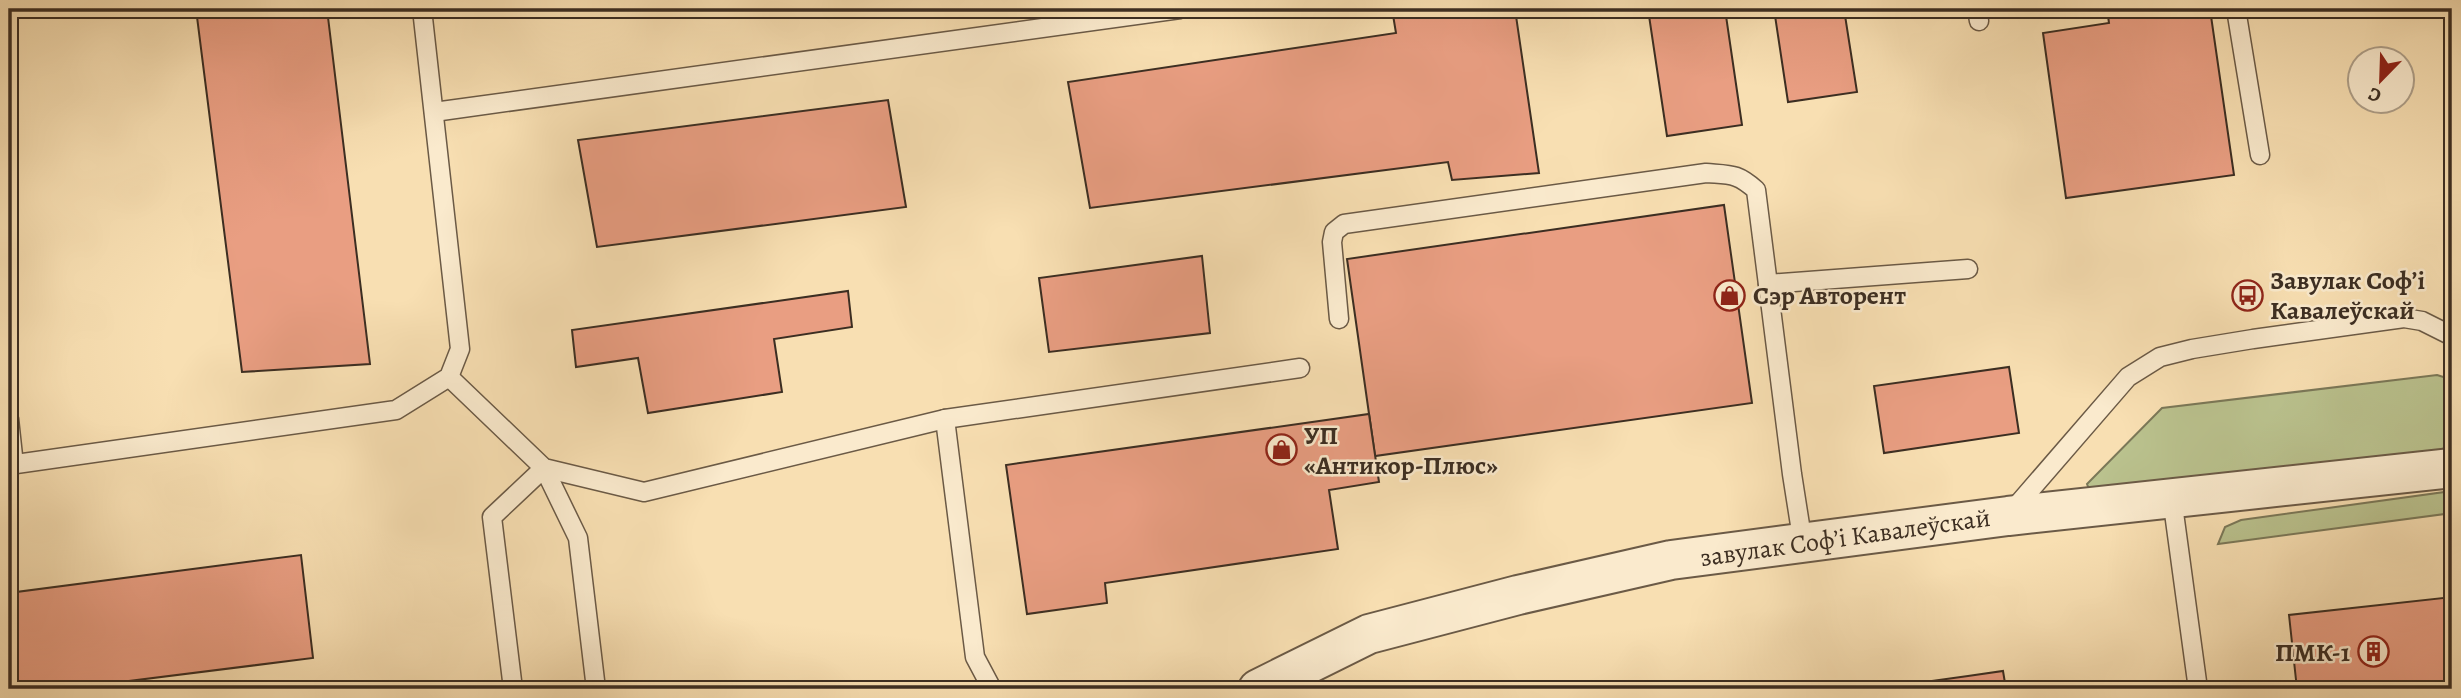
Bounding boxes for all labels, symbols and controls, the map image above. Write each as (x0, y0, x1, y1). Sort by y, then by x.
north arrow (2346, 46, 2416, 116)
text: С (2364, 80, 2385, 109)
place label: Завулак Софʼі Кавалеўскай (2270, 263, 2425, 328)
shop icon: Сэр Авторент (1713, 278, 1747, 312)
place label: Сэр Авторент (1753, 278, 1906, 313)
bus stop icon: Завулак Софʼі Кавалеўскай (2230, 278, 2264, 312)
place label: УП «Антикор-Плюс» (1304, 418, 1498, 483)
shop icon: УП «Антикор-Плюс» (1264, 433, 1298, 467)
street label: завулак Софʼі Кавалеўскай (1698, 500, 1993, 575)
place label: ПМК-1 (2275, 635, 2350, 670)
building icon: ПМК-1 (2356, 635, 2390, 669)

